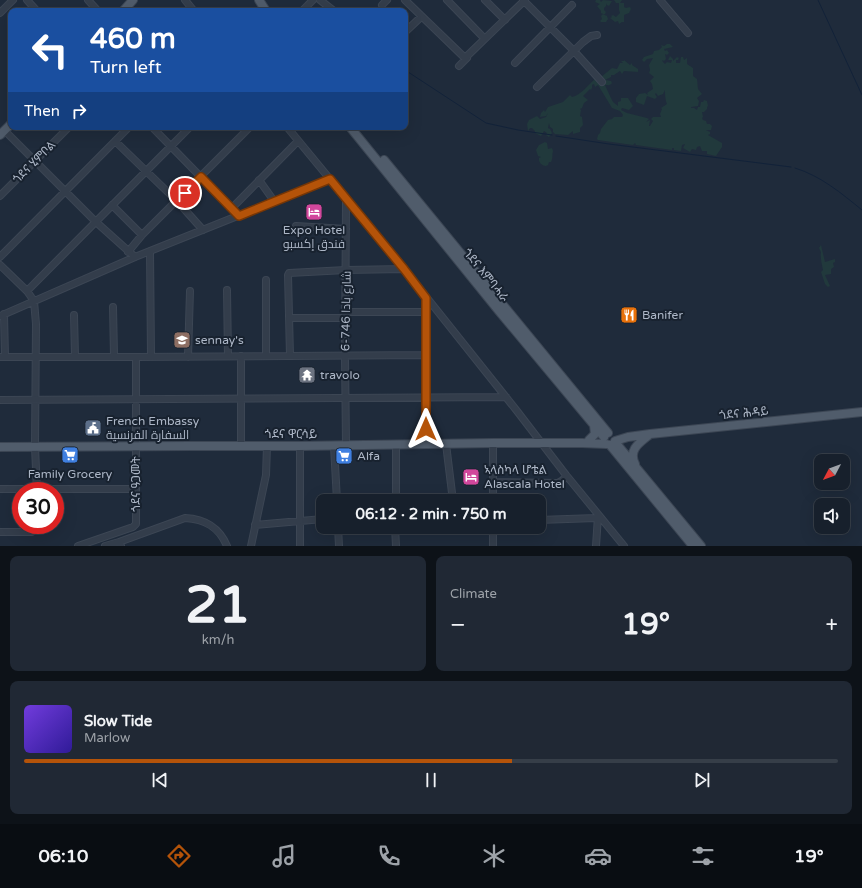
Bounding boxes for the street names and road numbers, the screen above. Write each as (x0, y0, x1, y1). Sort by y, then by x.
street label: ጎደና ሂምቦል (10, 138, 58, 186)
street label: ጎደና እምባሓራ (460, 246, 512, 304)
street label: شارع بادا 746-6 (338, 271, 355, 351)
street label: ጎደና ሕዳይ (719, 403, 769, 423)
street label: ጎደና ዋርሳይ (265, 427, 317, 441)
street label: ጎደና ዓጋመት (129, 456, 143, 512)

